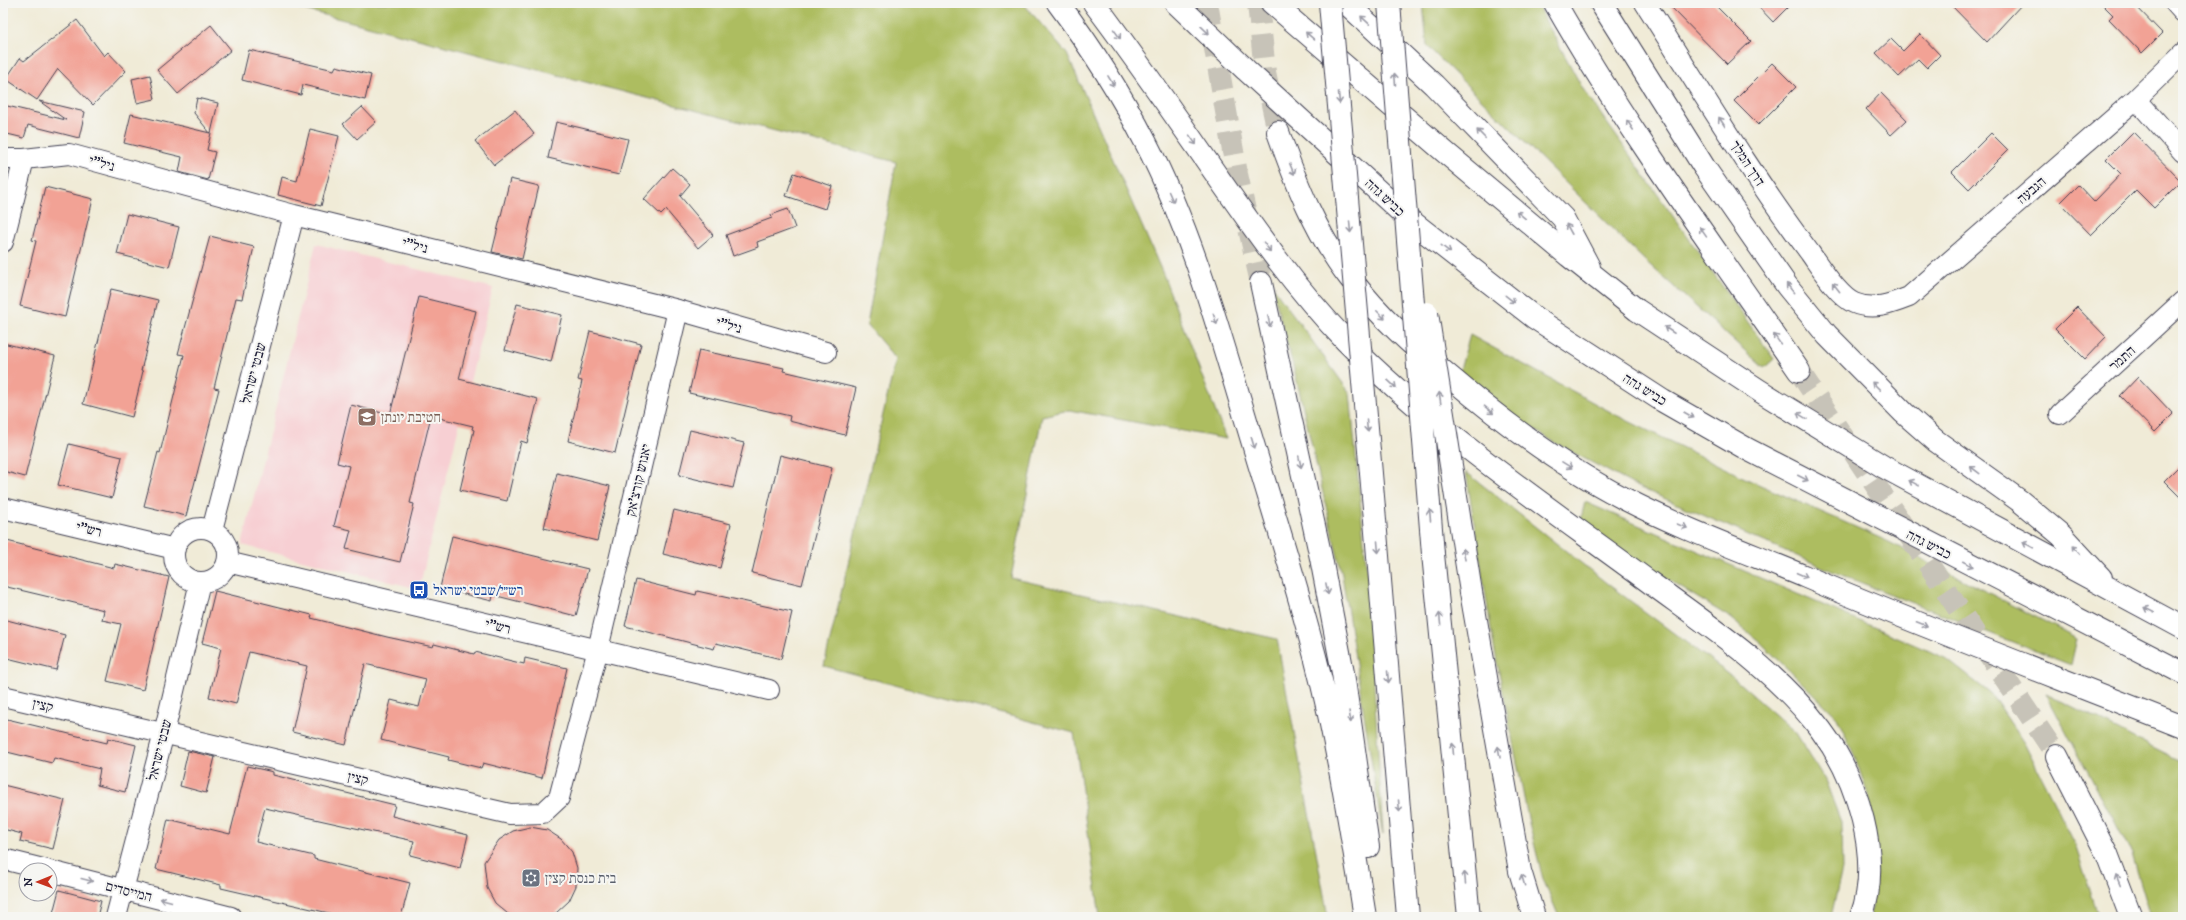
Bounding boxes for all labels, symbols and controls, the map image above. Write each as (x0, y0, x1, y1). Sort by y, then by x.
one-way arrow (1360, 15, 1370, 25)
one-way arrow (1199, 25, 1209, 34)
one-way arrow (1113, 29, 1121, 40)
one-way arrow (1305, 31, 1315, 41)
one-way arrow (1392, 73, 1399, 86)
one-way arrow (1108, 75, 1116, 87)
one-way arrow (1335, 91, 1342, 104)
one-way arrow (1718, 117, 1726, 128)
one-way arrow (1626, 120, 1634, 131)
one-way arrow (1476, 129, 1486, 139)
one-way arrow (1189, 134, 1197, 145)
street label: דרך המלך (1726, 137, 1769, 190)
street label: ניל"י (87, 152, 117, 176)
one-way arrow (1289, 162, 1296, 174)
street label: הגבעה (2013, 173, 2050, 208)
street label: כביש גהה (1360, 175, 1408, 221)
one-way arrow (1168, 190, 1175, 202)
one-way arrow (1515, 211, 1526, 220)
one-way arrow (1346, 220, 1353, 233)
one-way arrow (1564, 223, 1572, 235)
one-way arrow (1699, 227, 1707, 238)
street label: ניל"י (400, 234, 430, 258)
one-way arrow (1263, 241, 1271, 252)
one-way arrow (1440, 245, 1451, 253)
one-way arrow (1832, 281, 1840, 292)
one-way arrow (1785, 283, 1794, 294)
one-way arrow (1504, 294, 1515, 303)
one-way arrow (1376, 310, 1386, 320)
one-way arrow (1212, 313, 1220, 325)
street label: ניל"י (714, 314, 744, 338)
one-way arrow (1266, 314, 1274, 327)
one-way arrow (1664, 326, 1675, 334)
one-way arrow (1773, 334, 1781, 345)
street label: שבטי ישראל (237, 340, 271, 406)
street label: התמר (2106, 342, 2140, 375)
street label: כביש גהה (1619, 369, 1670, 410)
one-way arrow (1386, 380, 1397, 389)
one-way arrow (1871, 381, 1881, 391)
one-way arrow (1436, 391, 1444, 404)
school or university icon: חטיבת יונתן (356, 406, 378, 428)
one-way arrow (1483, 406, 1494, 415)
place label: חטיבת יונתן (381, 409, 441, 427)
one-way arrow (1683, 412, 1695, 420)
one-way arrow (1796, 412, 1808, 420)
one-way arrow (1364, 419, 1371, 432)
one-way arrow (1250, 437, 1257, 450)
street label: יאנוש קורצ'אק (622, 442, 656, 518)
one-way arrow (1296, 455, 1304, 468)
one-way arrow (1561, 461, 1572, 469)
one-way arrow (1969, 465, 1980, 474)
one-way arrow (1796, 475, 1808, 482)
one-way arrow (1908, 479, 1920, 486)
one-way arrow (1427, 509, 1434, 522)
street label: רש"י (74, 518, 103, 542)
one-way arrow (1675, 523, 1687, 531)
street label: כביש גהה (1903, 526, 1954, 564)
one-way arrow (1374, 540, 1381, 553)
one-way arrow (2022, 541, 2034, 548)
one-way arrow (2072, 546, 2081, 556)
one-way arrow (1460, 548, 1468, 561)
one-way arrow (1961, 560, 1973, 568)
one-way arrow (1795, 572, 1807, 580)
bus stop icon: רש״י/שבטי ישראל (408, 579, 430, 601)
place label: רש״י/שבטי ישראל (433, 582, 523, 600)
one-way arrow (1323, 582, 1331, 595)
one-way arrow (2143, 605, 2155, 613)
one-way arrow (1437, 613, 1444, 626)
street label: רש"י (483, 615, 512, 639)
one-way arrow (1916, 621, 1928, 629)
one-way arrow (1385, 670, 1392, 683)
street label: קצין (31, 695, 55, 717)
one-way arrow (1346, 710, 1354, 723)
street label: שבטי ישראל (144, 717, 176, 783)
one-way arrow (1449, 743, 1457, 756)
one-way arrow (1495, 746, 1503, 759)
street label: קצין (346, 768, 370, 790)
one-way arrow (1396, 799, 1403, 812)
north arrow (18, 862, 58, 902)
synagogue icon: בית כנסת קצין (520, 867, 542, 889)
place label: בית כנסת קצין (545, 870, 616, 888)
one-way arrow (1461, 872, 1469, 885)
one-way arrow (1519, 874, 1526, 887)
one-way arrow (2113, 875, 2121, 887)
one-way arrow (80, 877, 93, 884)
text: N (22, 878, 36, 887)
street label: המייסדים (104, 878, 154, 906)
one-way arrow (159, 896, 172, 904)

